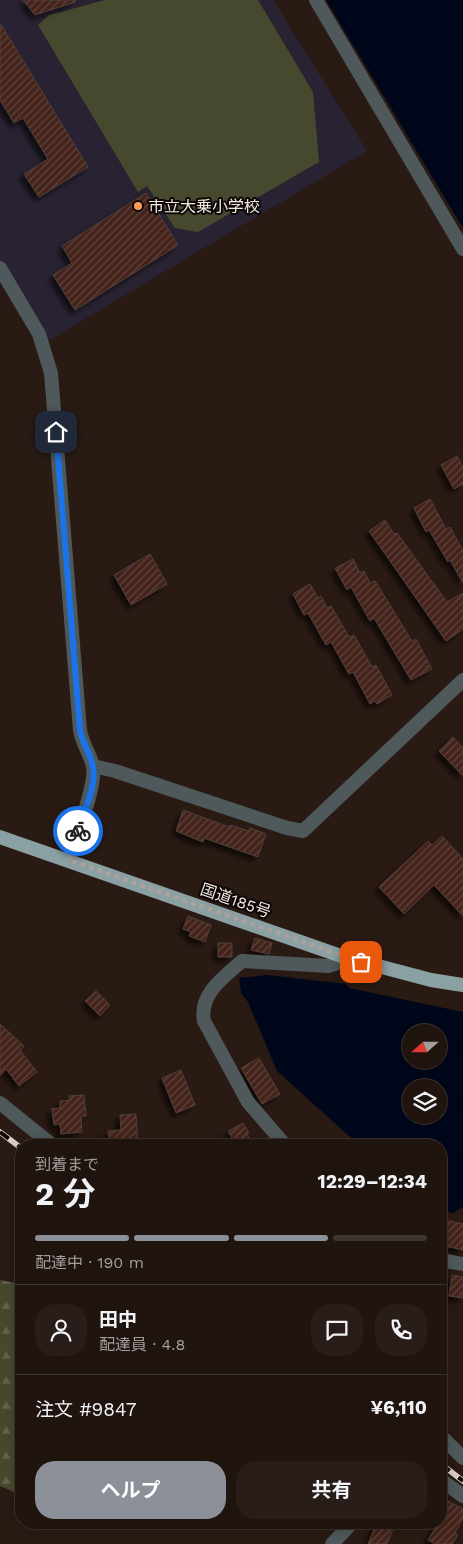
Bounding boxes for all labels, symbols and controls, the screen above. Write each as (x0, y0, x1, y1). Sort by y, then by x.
place label: 市立大乗小学校 (148, 197, 260, 216)
marker: 市立大乗小学校 (132, 200, 144, 212)
pin (35, 411, 77, 453)
icon: home (42, 418, 70, 446)
courier (53, 806, 103, 856)
icon: bike (64, 817, 92, 845)
street label: 国道185号 (198, 880, 274, 921)
pin (340, 941, 382, 983)
icon: bag (347, 948, 375, 976)
north arrow (402, 1024, 448, 1069)
map controls (402, 1024, 447, 1124)
button: layers (402, 1079, 447, 1124)
text: 到着まで (35, 1155, 99, 1174)
text: 12:29–12:34 (318, 1170, 427, 1193)
text: 2 分 (35, 1175, 95, 1213)
text: 配達中 · 190 m (35, 1253, 144, 1272)
button: person (35, 1304, 87, 1356)
button: chat (311, 1304, 363, 1356)
button: phone (375, 1304, 427, 1356)
text: 田中 (99, 1308, 137, 1331)
text: 配達員 · 4.8 (99, 1335, 185, 1354)
text: ¥6,110 (370, 1396, 427, 1419)
text: 注文 #9847 (35, 1398, 136, 1421)
button: ヘルプ (35, 1461, 226, 1519)
button: 共有 (236, 1461, 427, 1519)

